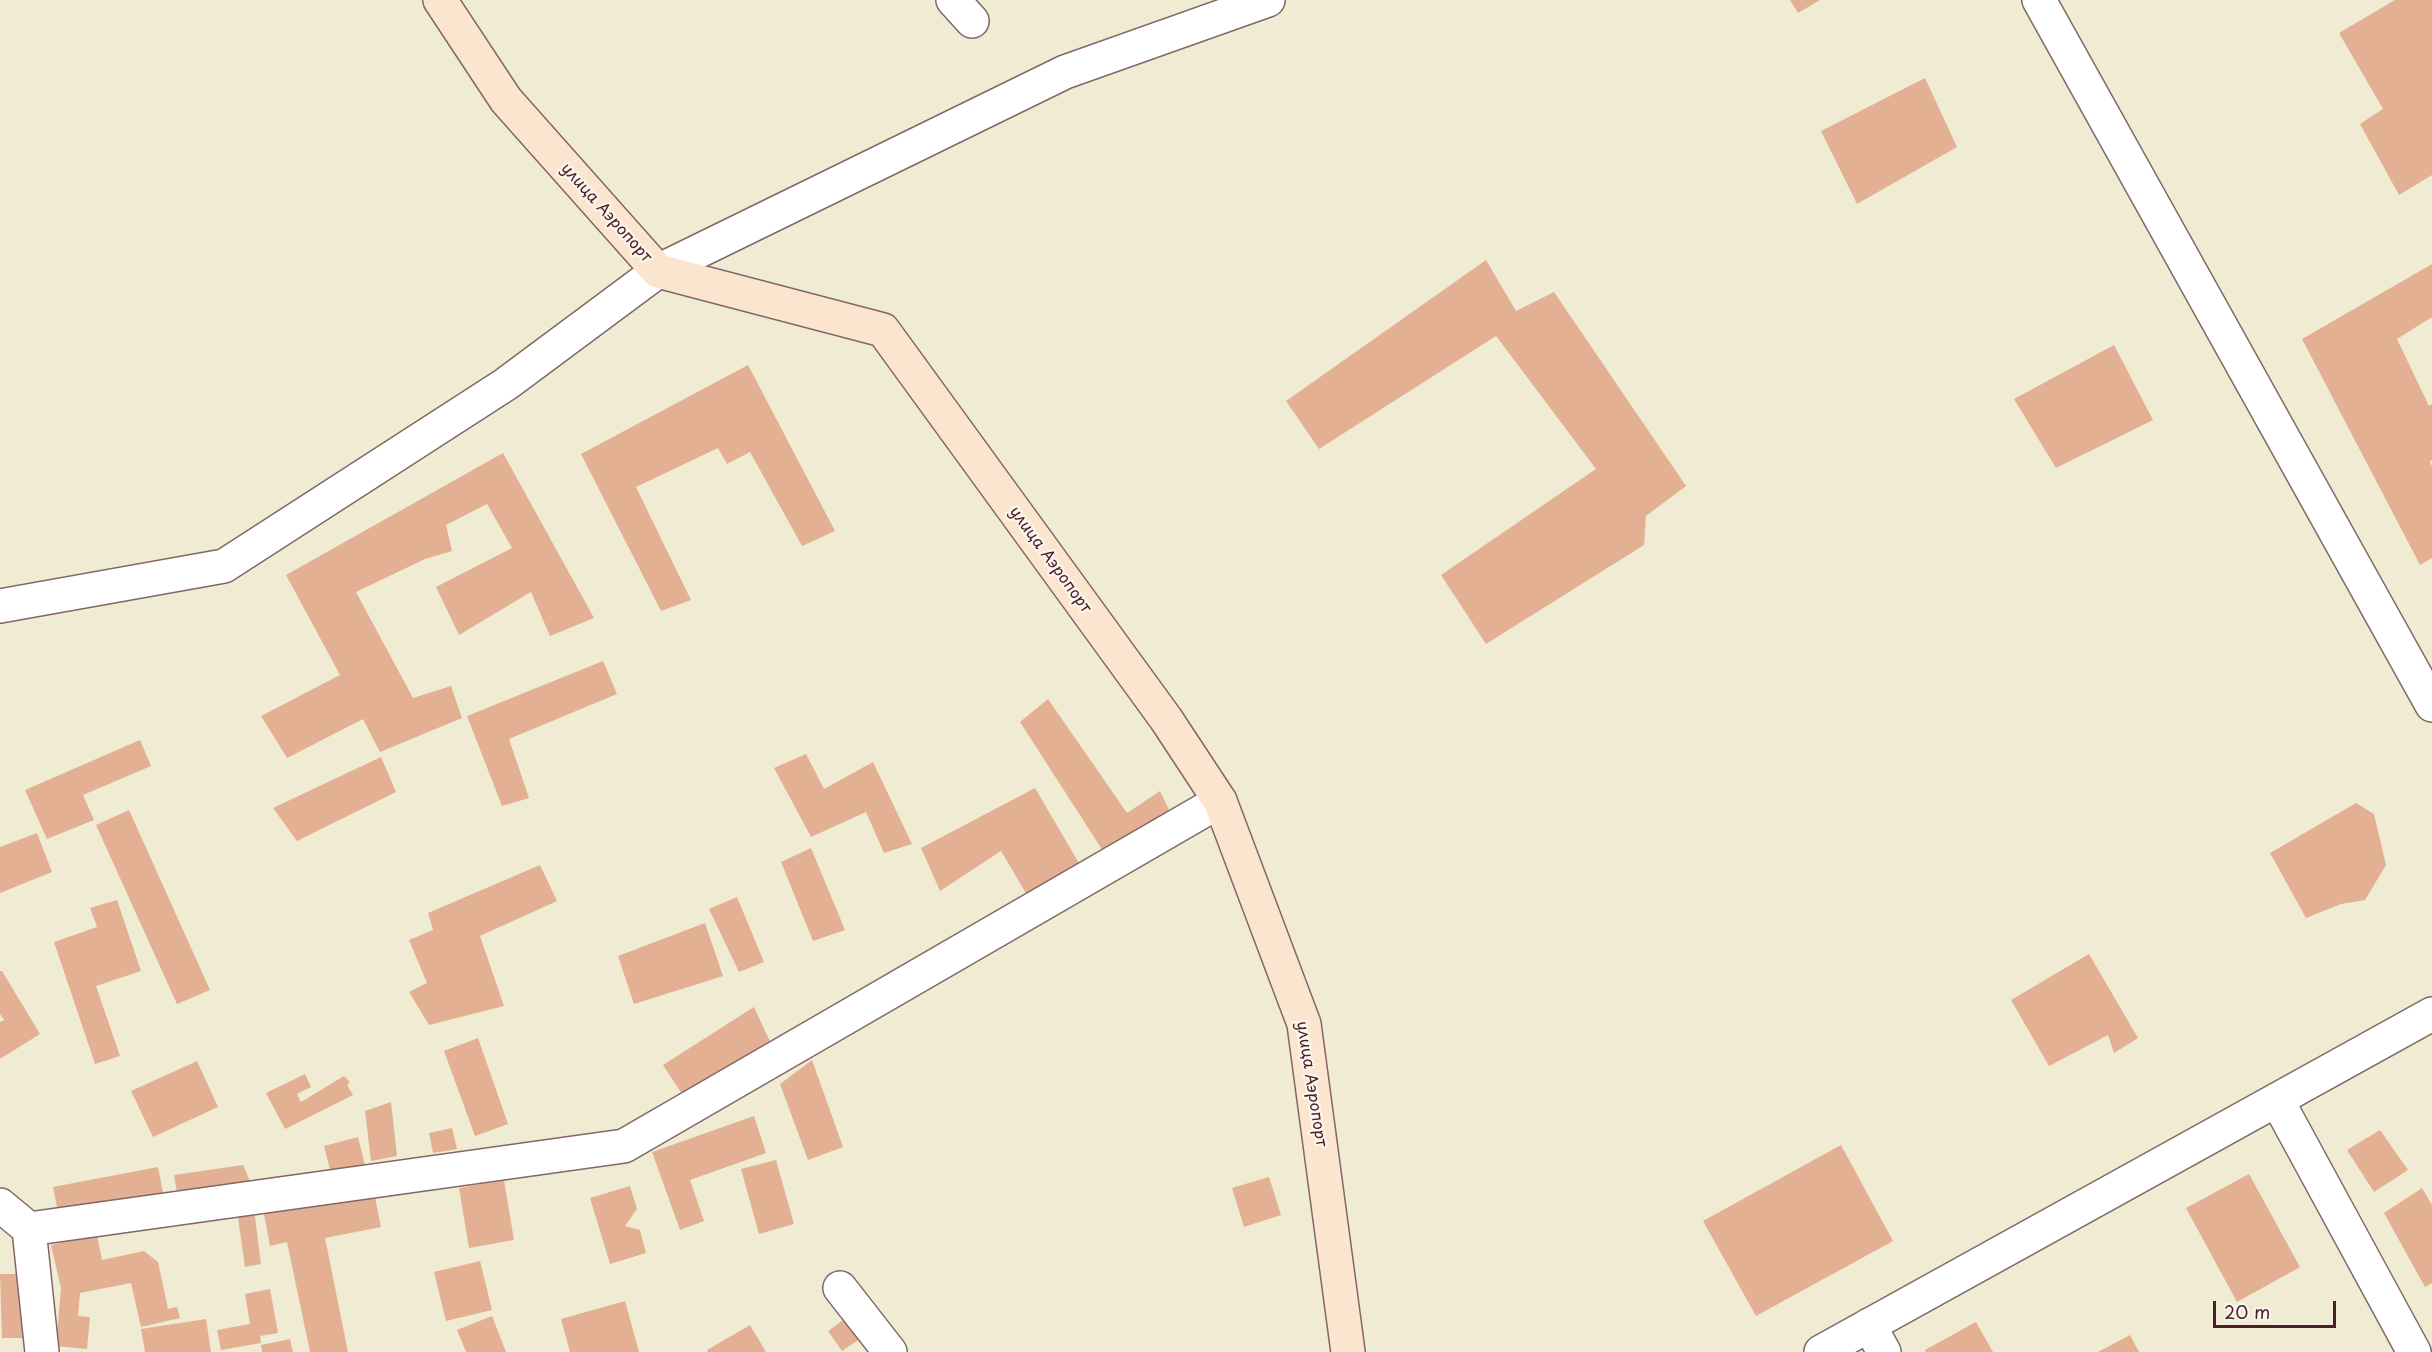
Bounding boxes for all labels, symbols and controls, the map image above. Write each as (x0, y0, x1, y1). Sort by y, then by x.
street label: улица Аэропорт (556, 159, 656, 267)
street label: улица Аэропорт (1005, 503, 1095, 617)
street label: улица Аэропорт (1292, 1020, 1330, 1148)
scale bar (2216, 1289, 2339, 1327)
text: 20 m (2224, 1298, 2270, 1325)

